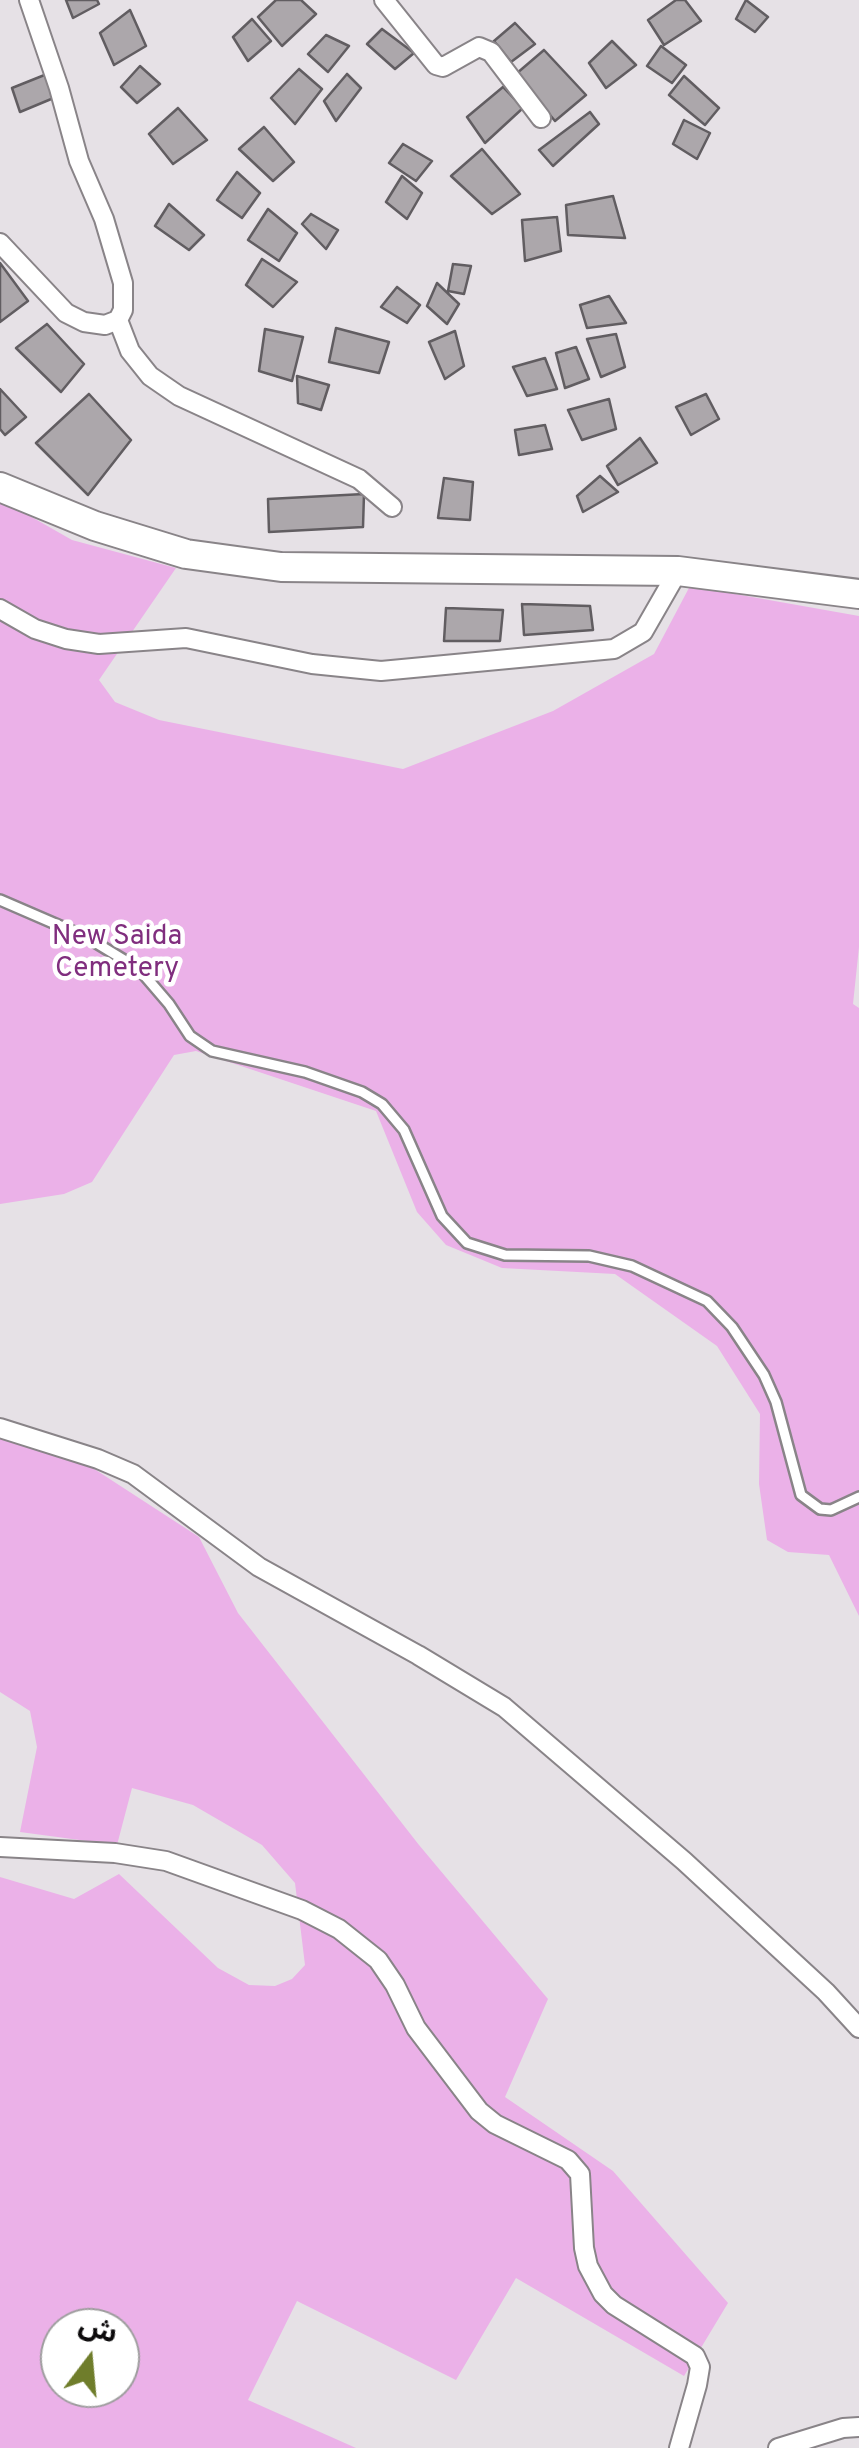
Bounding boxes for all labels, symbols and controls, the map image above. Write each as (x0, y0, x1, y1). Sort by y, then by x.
park label: New Saida Cemetery (52, 921, 182, 987)
north arrow (40, 2308, 140, 2408)
text: ش (74, 2308, 121, 2354)

